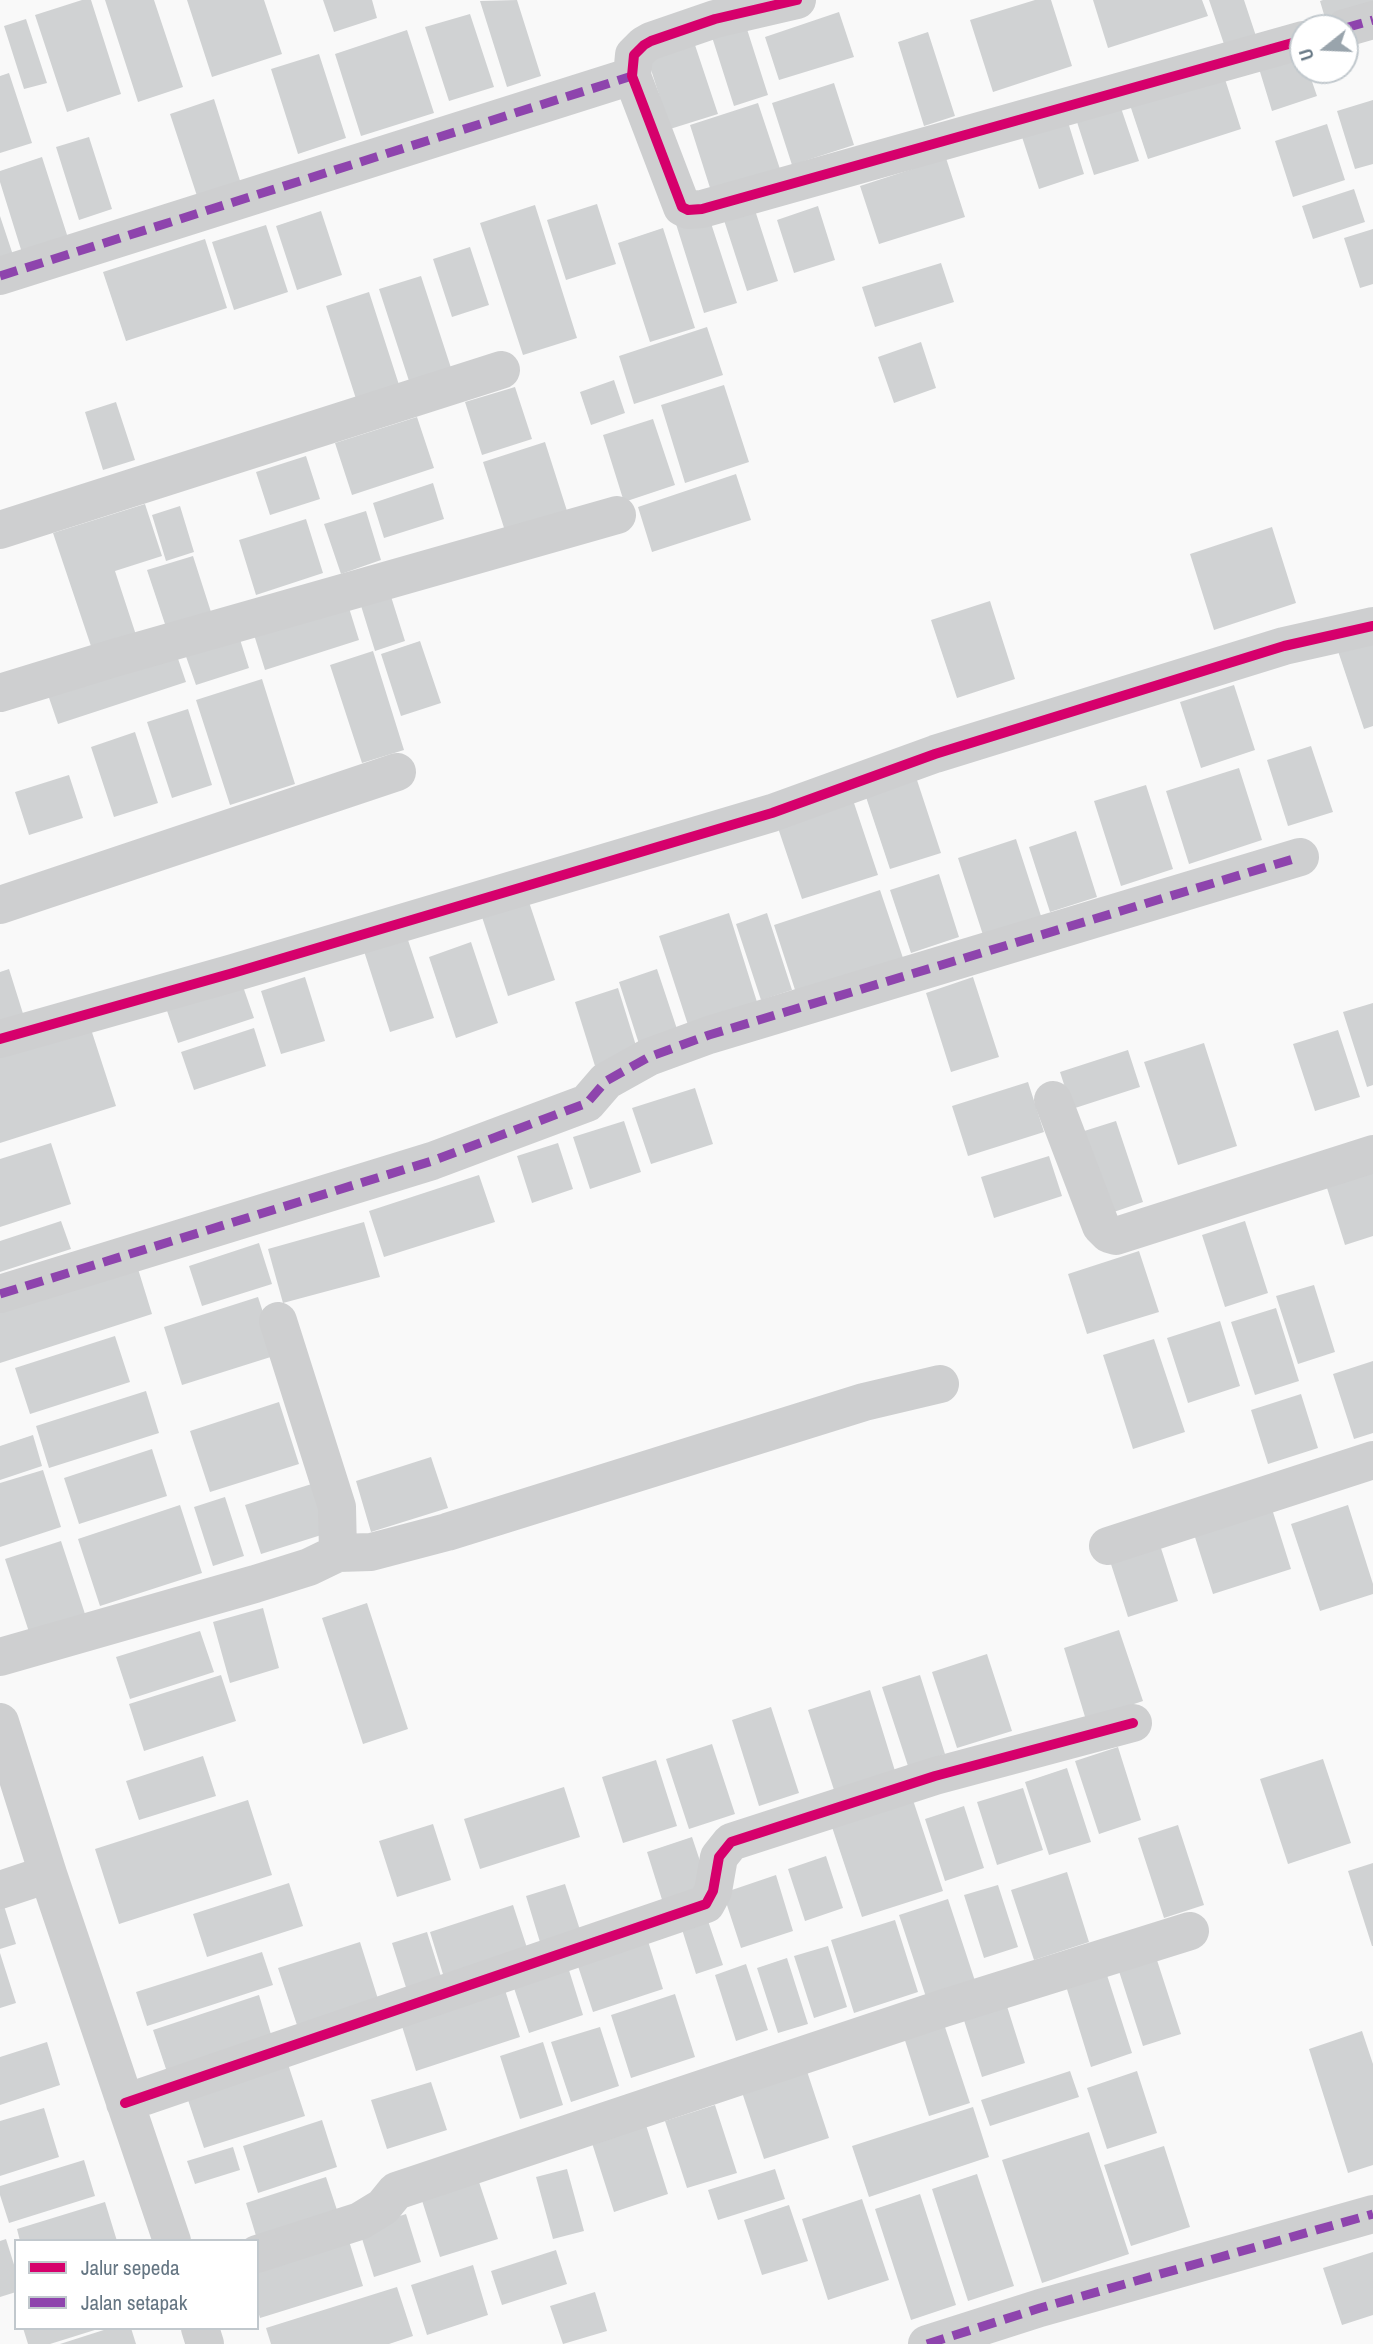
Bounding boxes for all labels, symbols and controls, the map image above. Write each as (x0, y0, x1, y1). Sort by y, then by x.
north arrow (1289, 14, 1359, 84)
text: U (1292, 46, 1320, 64)
legend (14, 2239, 259, 2330)
text: Jalur sepeda (81, 2253, 180, 2282)
text: Jalan setapak (81, 2288, 187, 2317)

